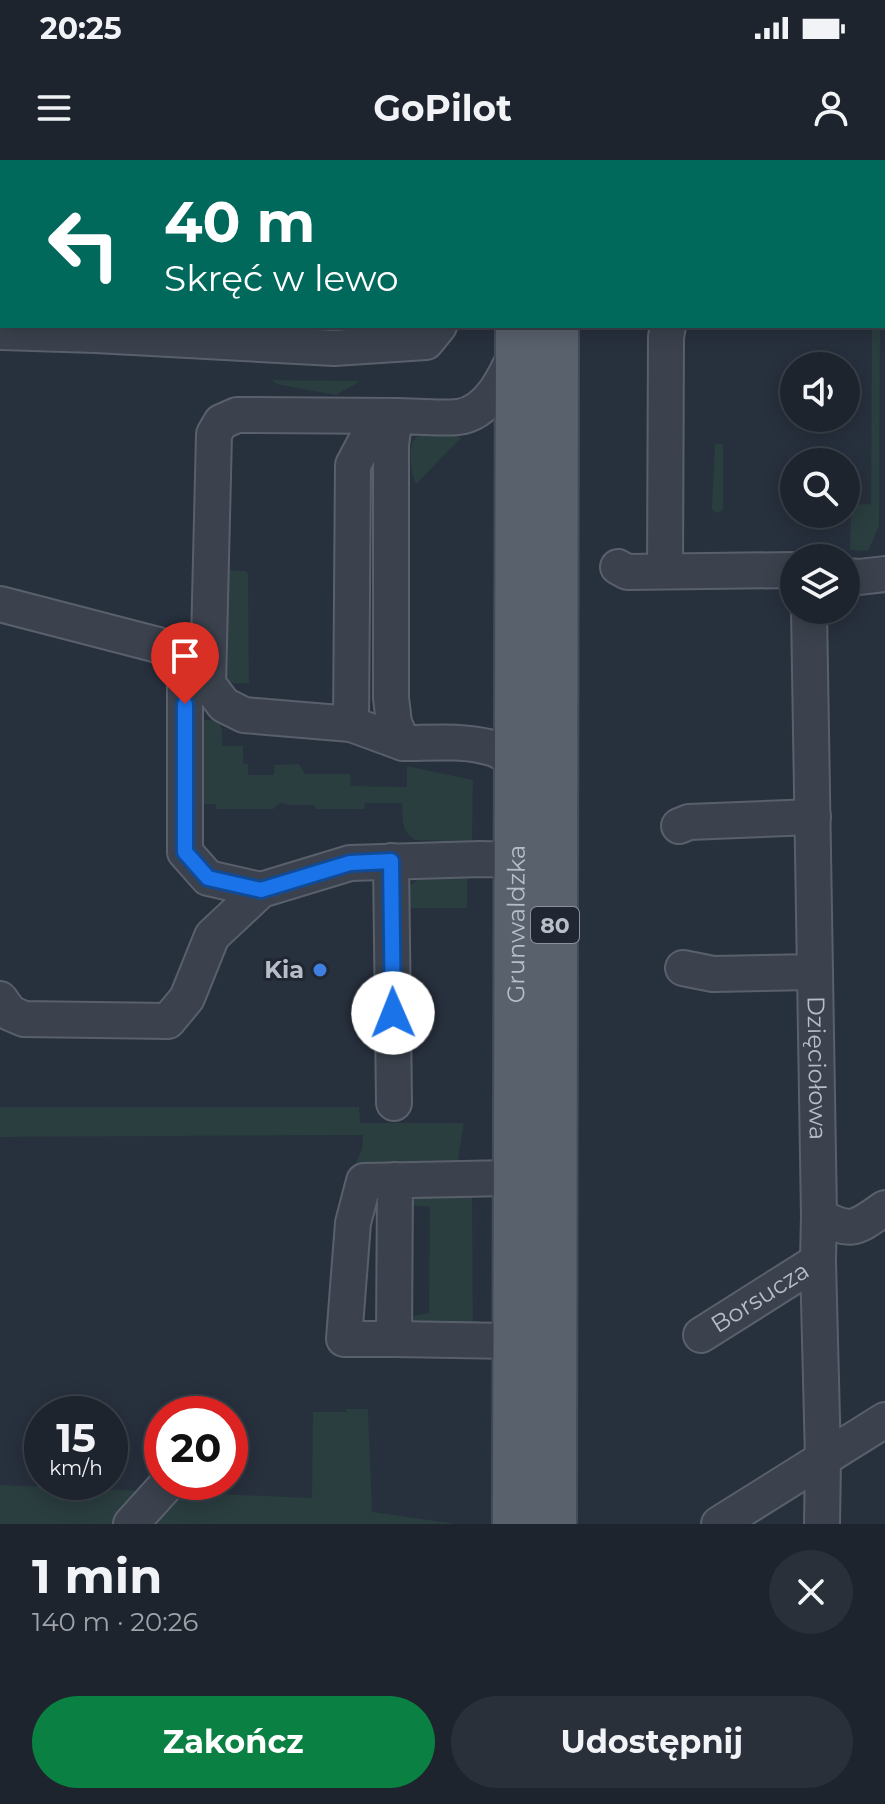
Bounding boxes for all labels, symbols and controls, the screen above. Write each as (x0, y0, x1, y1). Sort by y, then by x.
text: 20:25 (40, 10, 121, 47)
icon: menu (32, 86, 76, 130)
text: GoPilot (373, 86, 512, 130)
icon: person (809, 86, 853, 130)
text: 40 m (164, 188, 315, 256)
icon: left (32, 192, 136, 296)
text: Skręć w lewo (164, 256, 399, 300)
map controls (780, 352, 860, 624)
button: sound (780, 352, 860, 432)
button: search (780, 448, 860, 528)
button: layers (780, 544, 860, 624)
pin (151, 622, 219, 704)
icon: arrive (163, 634, 207, 678)
street label: Grunwaldzka (501, 845, 531, 1003)
road number: 80 (531, 907, 579, 943)
place label: Kia (264, 955, 304, 984)
marker: Kia (311, 961, 329, 979)
position arrow (351, 971, 435, 1055)
street label: Dzięciołowa (801, 996, 833, 1140)
street label: Borsucza (706, 1255, 814, 1339)
speed limit sign: 20 (144, 1396, 248, 1500)
text: 15 (56, 1413, 96, 1462)
text: km/h (49, 1456, 103, 1480)
text: 1 min (32, 1547, 162, 1605)
button: close (769, 1550, 853, 1634)
text: 140 m · 20:26 (32, 1606, 198, 1638)
button: Zakończ (32, 1696, 435, 1788)
button: Udostępnij (451, 1696, 853, 1788)

